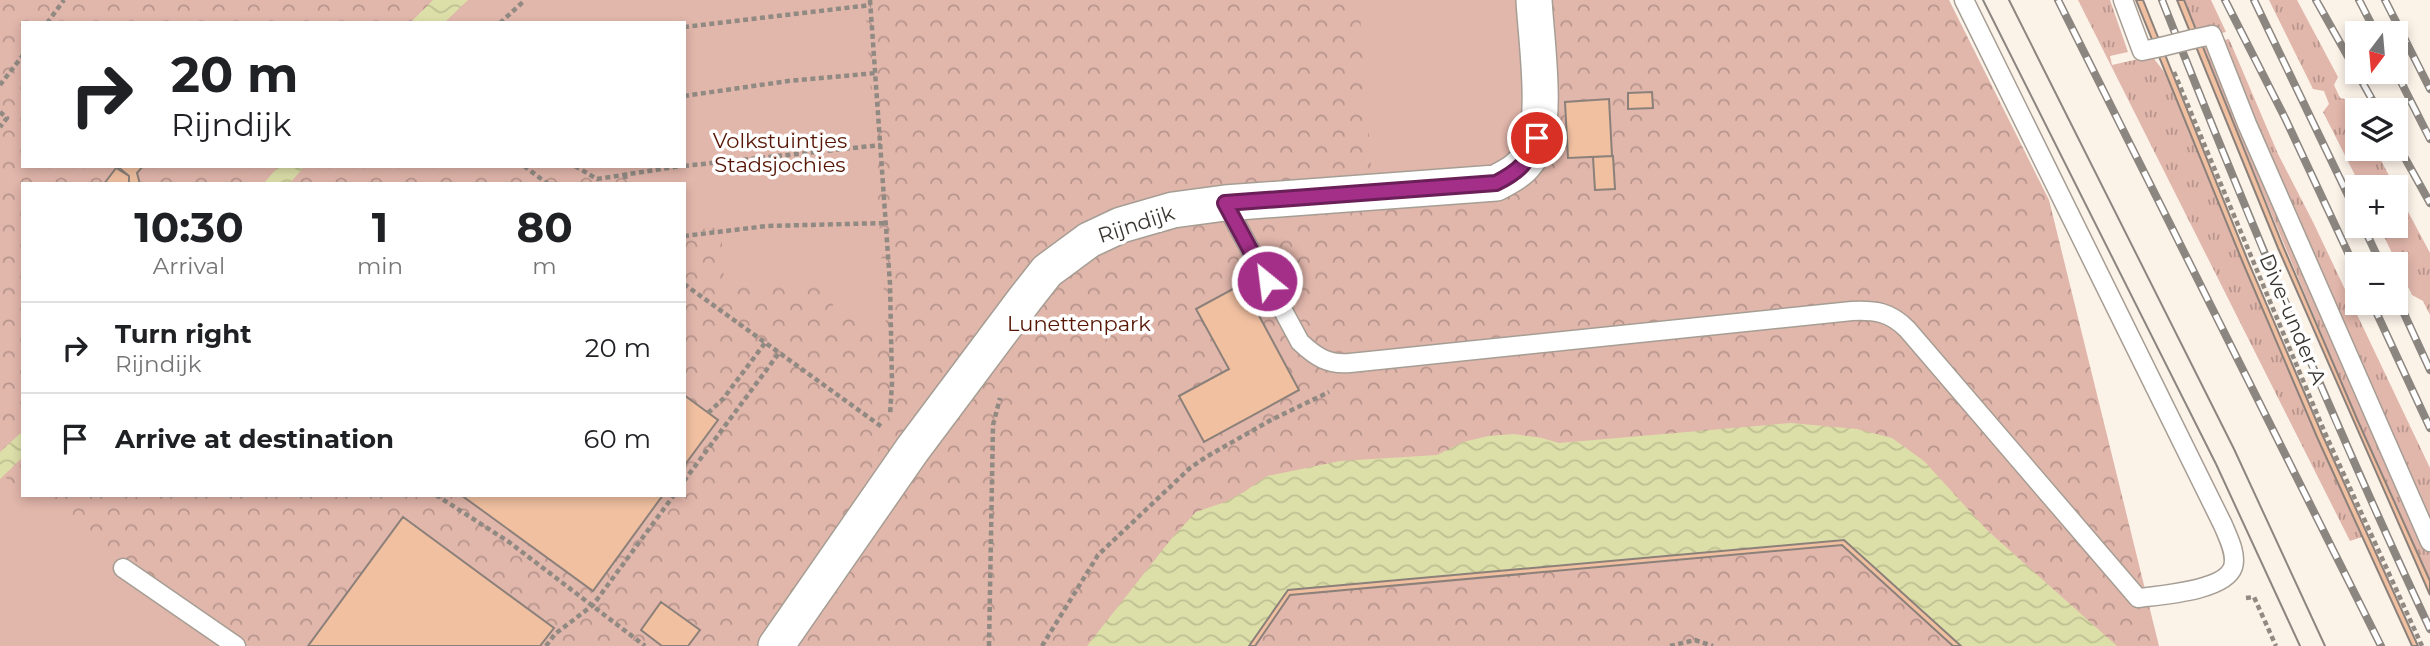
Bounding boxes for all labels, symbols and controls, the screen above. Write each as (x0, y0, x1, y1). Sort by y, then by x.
north arrow (2345, 21, 2408, 84)
map controls (2345, 21, 2408, 315)
text: 20 m (171, 45, 298, 104)
icon: right (56, 49, 147, 140)
button: layers (2345, 98, 2408, 161)
text: Rijndijk (171, 105, 291, 144)
pin (1507, 108, 1567, 168)
icon: arrive (1518, 119, 1556, 157)
park label: Volkstuintjes Stadsjochies (713, 128, 847, 177)
button: + (2345, 175, 2408, 238)
street label: Rijndijk (1095, 200, 1178, 248)
text: 10:30 (134, 201, 244, 253)
text: 1 (372, 201, 388, 253)
text: 80 (516, 201, 573, 253)
position arrow (1230, 244, 1304, 318)
street label: Dive-under A (2254, 250, 2332, 389)
text: Arrival (153, 252, 225, 280)
text: min (357, 252, 403, 280)
text: m (532, 252, 557, 280)
button: − (2345, 252, 2408, 315)
park label: Lunettenpark (1007, 311, 1151, 336)
text: Turn right (115, 318, 251, 350)
icon: right (56, 329, 94, 367)
text: 20 m (585, 332, 651, 364)
text: Rijndijk (115, 350, 202, 378)
icon: arrive (56, 420, 94, 458)
text: Arrive at destination (115, 423, 394, 455)
text: 60 m (584, 423, 651, 455)

